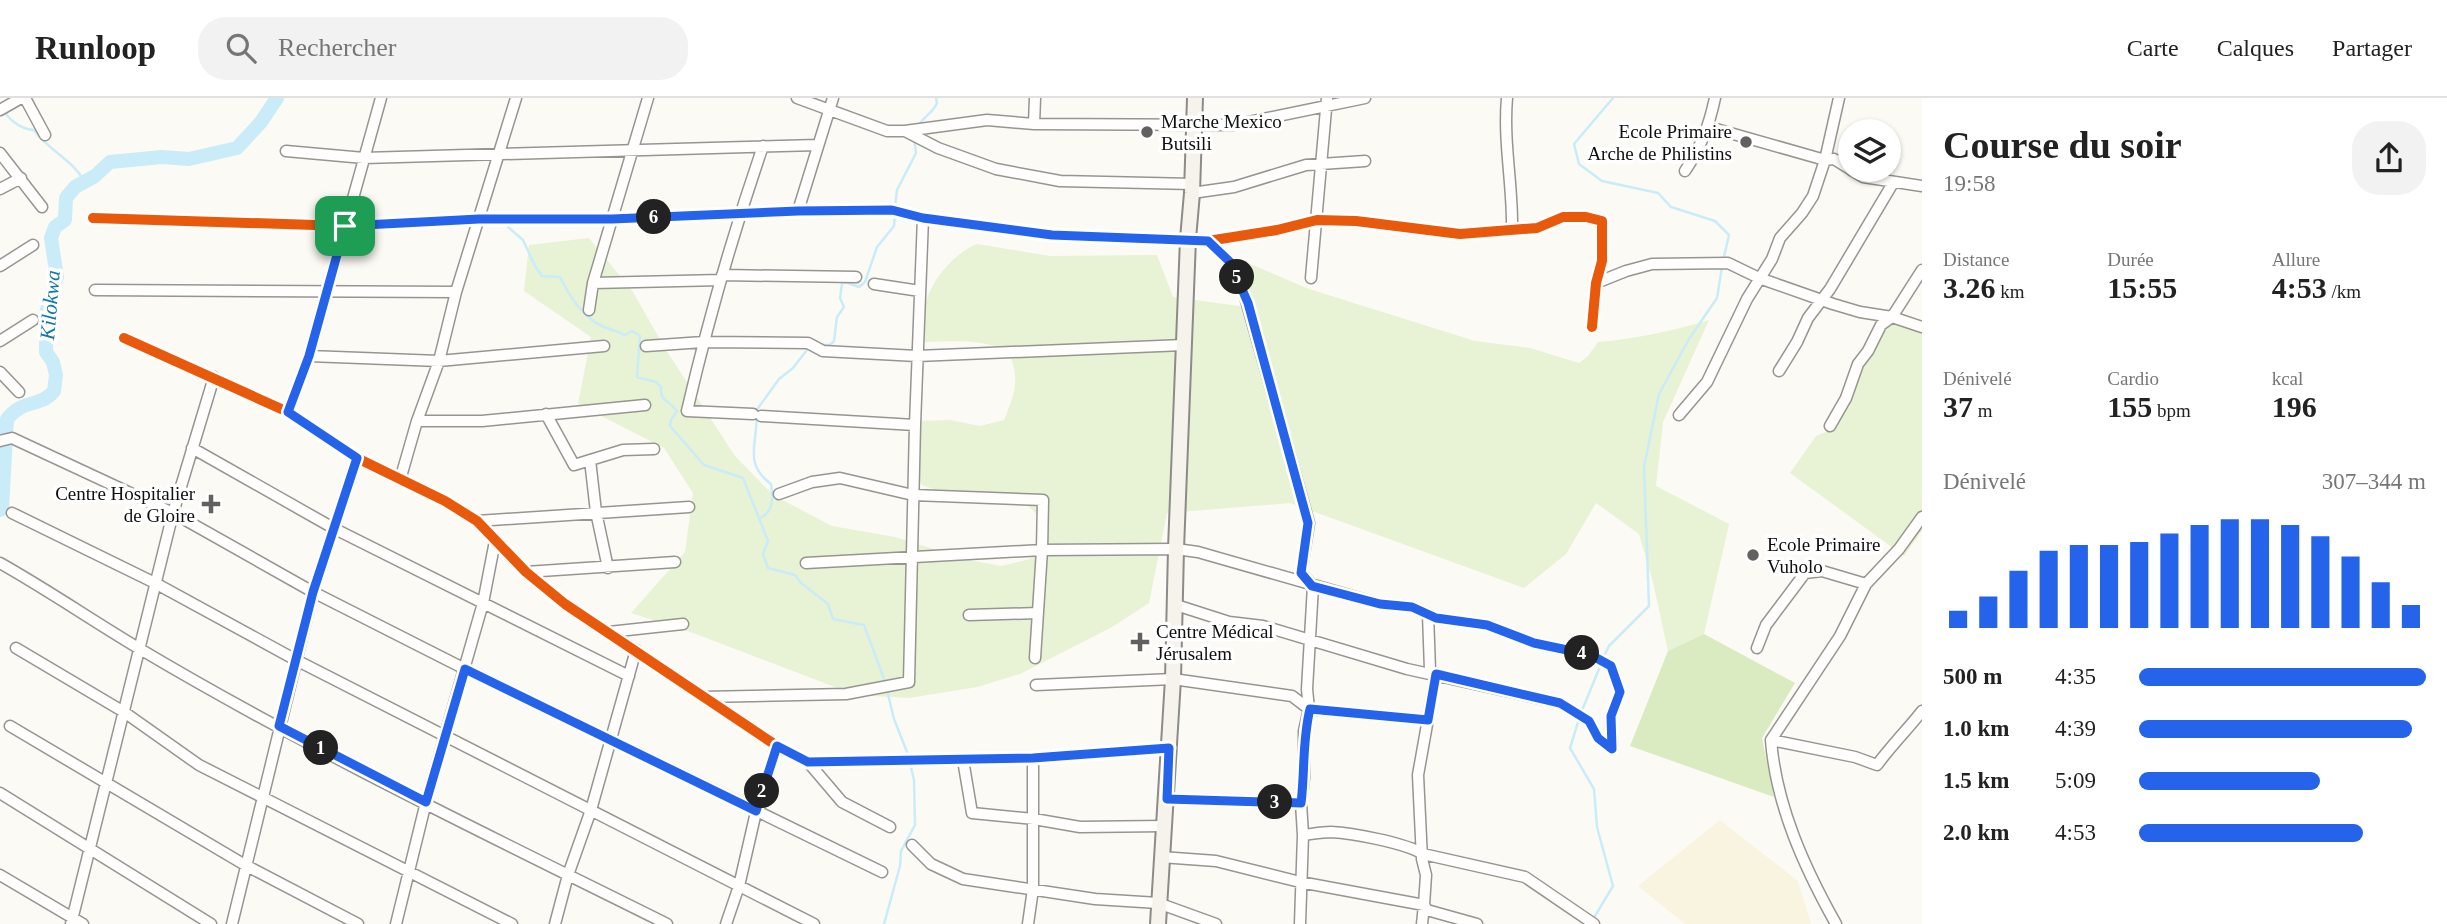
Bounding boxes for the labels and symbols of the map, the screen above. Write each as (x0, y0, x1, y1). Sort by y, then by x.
place label: Marche Mexico Butsili (1161, 111, 1282, 154)
place label: Ecole Primaire Arche de Philistins (1587, 121, 1732, 164)
marker: Marche Mexico Butsili (1139, 124, 1155, 140)
marker: Ecole Primaire Arche de Philistins (1738, 134, 1754, 150)
pin (315, 196, 375, 256)
pin: 6 (636, 200, 672, 234)
pin: 5 (1220, 260, 1254, 294)
water label: Kilokwa (35, 269, 65, 342)
place label: Centre Hospitalier de Gloire (55, 483, 196, 526)
marker: Centre Hospitalier de Gloire (201, 494, 221, 514)
place label: Ecole Primaire Vuholo (1767, 534, 1880, 577)
marker: Ecole Primaire Vuholo (1745, 547, 1761, 563)
place label: Centre Médical Jérusalem (1156, 621, 1274, 664)
marker: Centre Médical Jérusalem (1130, 632, 1150, 652)
pin: 4 (1564, 636, 1600, 670)
pin: 1 (304, 730, 338, 766)
pin: 2 (744, 774, 780, 808)
pin: 3 (1258, 784, 1292, 820)

